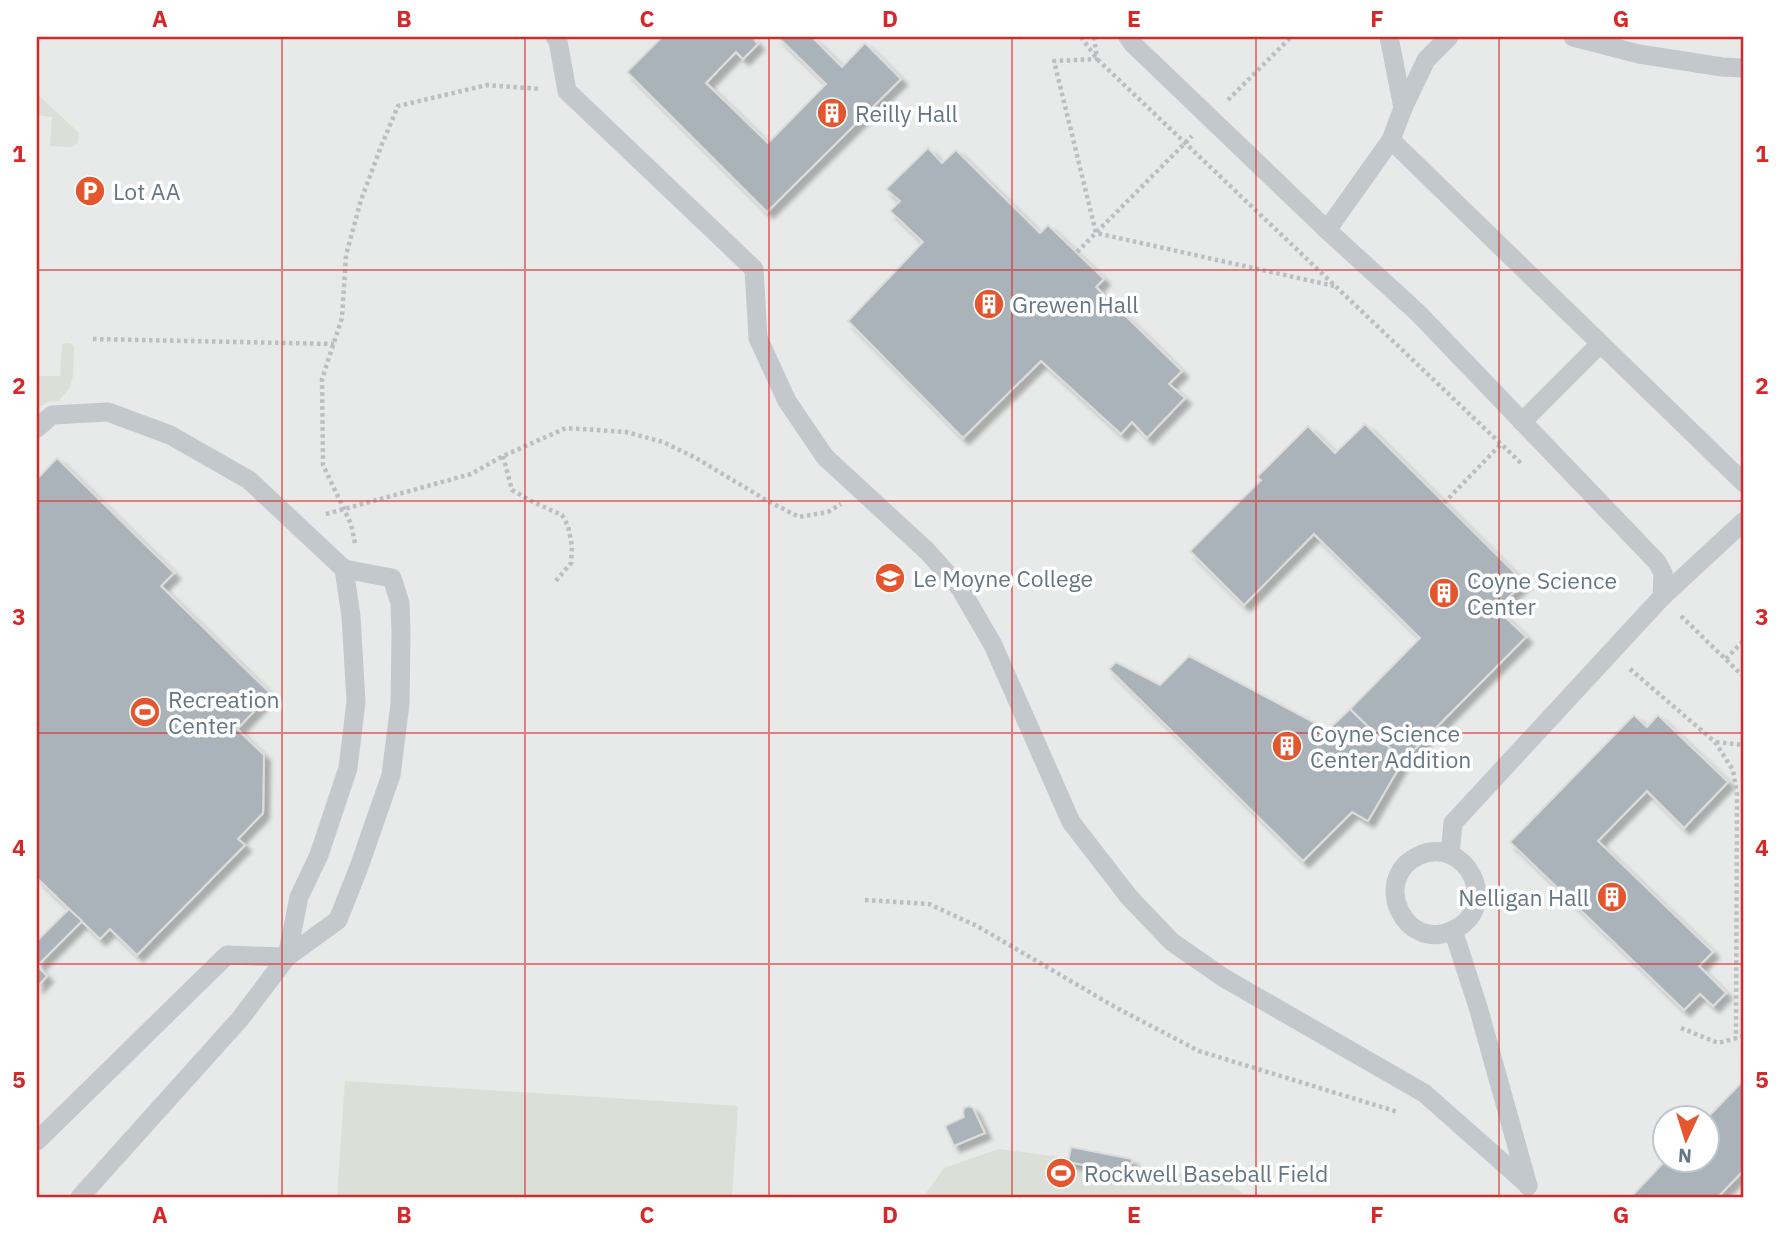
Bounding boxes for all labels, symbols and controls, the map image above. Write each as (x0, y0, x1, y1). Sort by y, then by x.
text: A (152, 3, 168, 33)
text: B (396, 3, 412, 33)
text: C (640, 3, 655, 33)
text: D (882, 3, 898, 33)
text: E (1127, 3, 1141, 33)
text: F (1370, 3, 1384, 33)
text: G (1613, 3, 1629, 33)
building icon: Reilly Hall (815, 96, 849, 130)
place label: Reilly Hall (855, 98, 958, 128)
text: 1 (12, 138, 26, 168)
text: 1 (1755, 138, 1769, 168)
parking icon: Lot AA (73, 174, 107, 208)
place label: Lot AA (113, 176, 181, 206)
building icon: Grewen Hall (972, 287, 1006, 321)
place label: Grewen Hall (1012, 289, 1138, 319)
text: 2 (12, 370, 26, 400)
text: 2 (1755, 370, 1769, 400)
school or university icon: Le Moyne College (873, 561, 907, 595)
place label: Le Moyne College (913, 563, 1093, 593)
place label: Coyne Science Center (1467, 565, 1617, 621)
building icon: Coyne Science Center (1427, 576, 1461, 610)
text: 3 (12, 601, 26, 631)
text: 3 (1755, 601, 1769, 631)
place label: Recreation Center (168, 684, 280, 740)
sports icon: Recreation Center (128, 695, 162, 729)
place label: Coyne Science Center Addition (1310, 718, 1471, 774)
building icon: Coyne Science Center Addition (1270, 729, 1304, 763)
text: 4 (12, 832, 26, 862)
text: 4 (1755, 832, 1769, 862)
building icon: Nelligan Hall (1595, 880, 1629, 914)
place label: Nelligan Hall (1458, 882, 1589, 912)
text: 5 (12, 1064, 26, 1094)
text: 5 (1755, 1064, 1769, 1094)
north arrow (1652, 1104, 1722, 1174)
text: N (1677, 1144, 1693, 1168)
sports icon: Rockwell Baseball Field (1044, 1156, 1078, 1190)
place label: Rockwell Baseball Field (1084, 1158, 1328, 1188)
text: A (152, 1199, 168, 1229)
text: B (396, 1199, 412, 1229)
text: C (640, 1199, 655, 1229)
text: D (882, 1199, 898, 1229)
text: E (1127, 1199, 1141, 1229)
text: F (1370, 1199, 1384, 1229)
text: G (1613, 1199, 1629, 1229)

